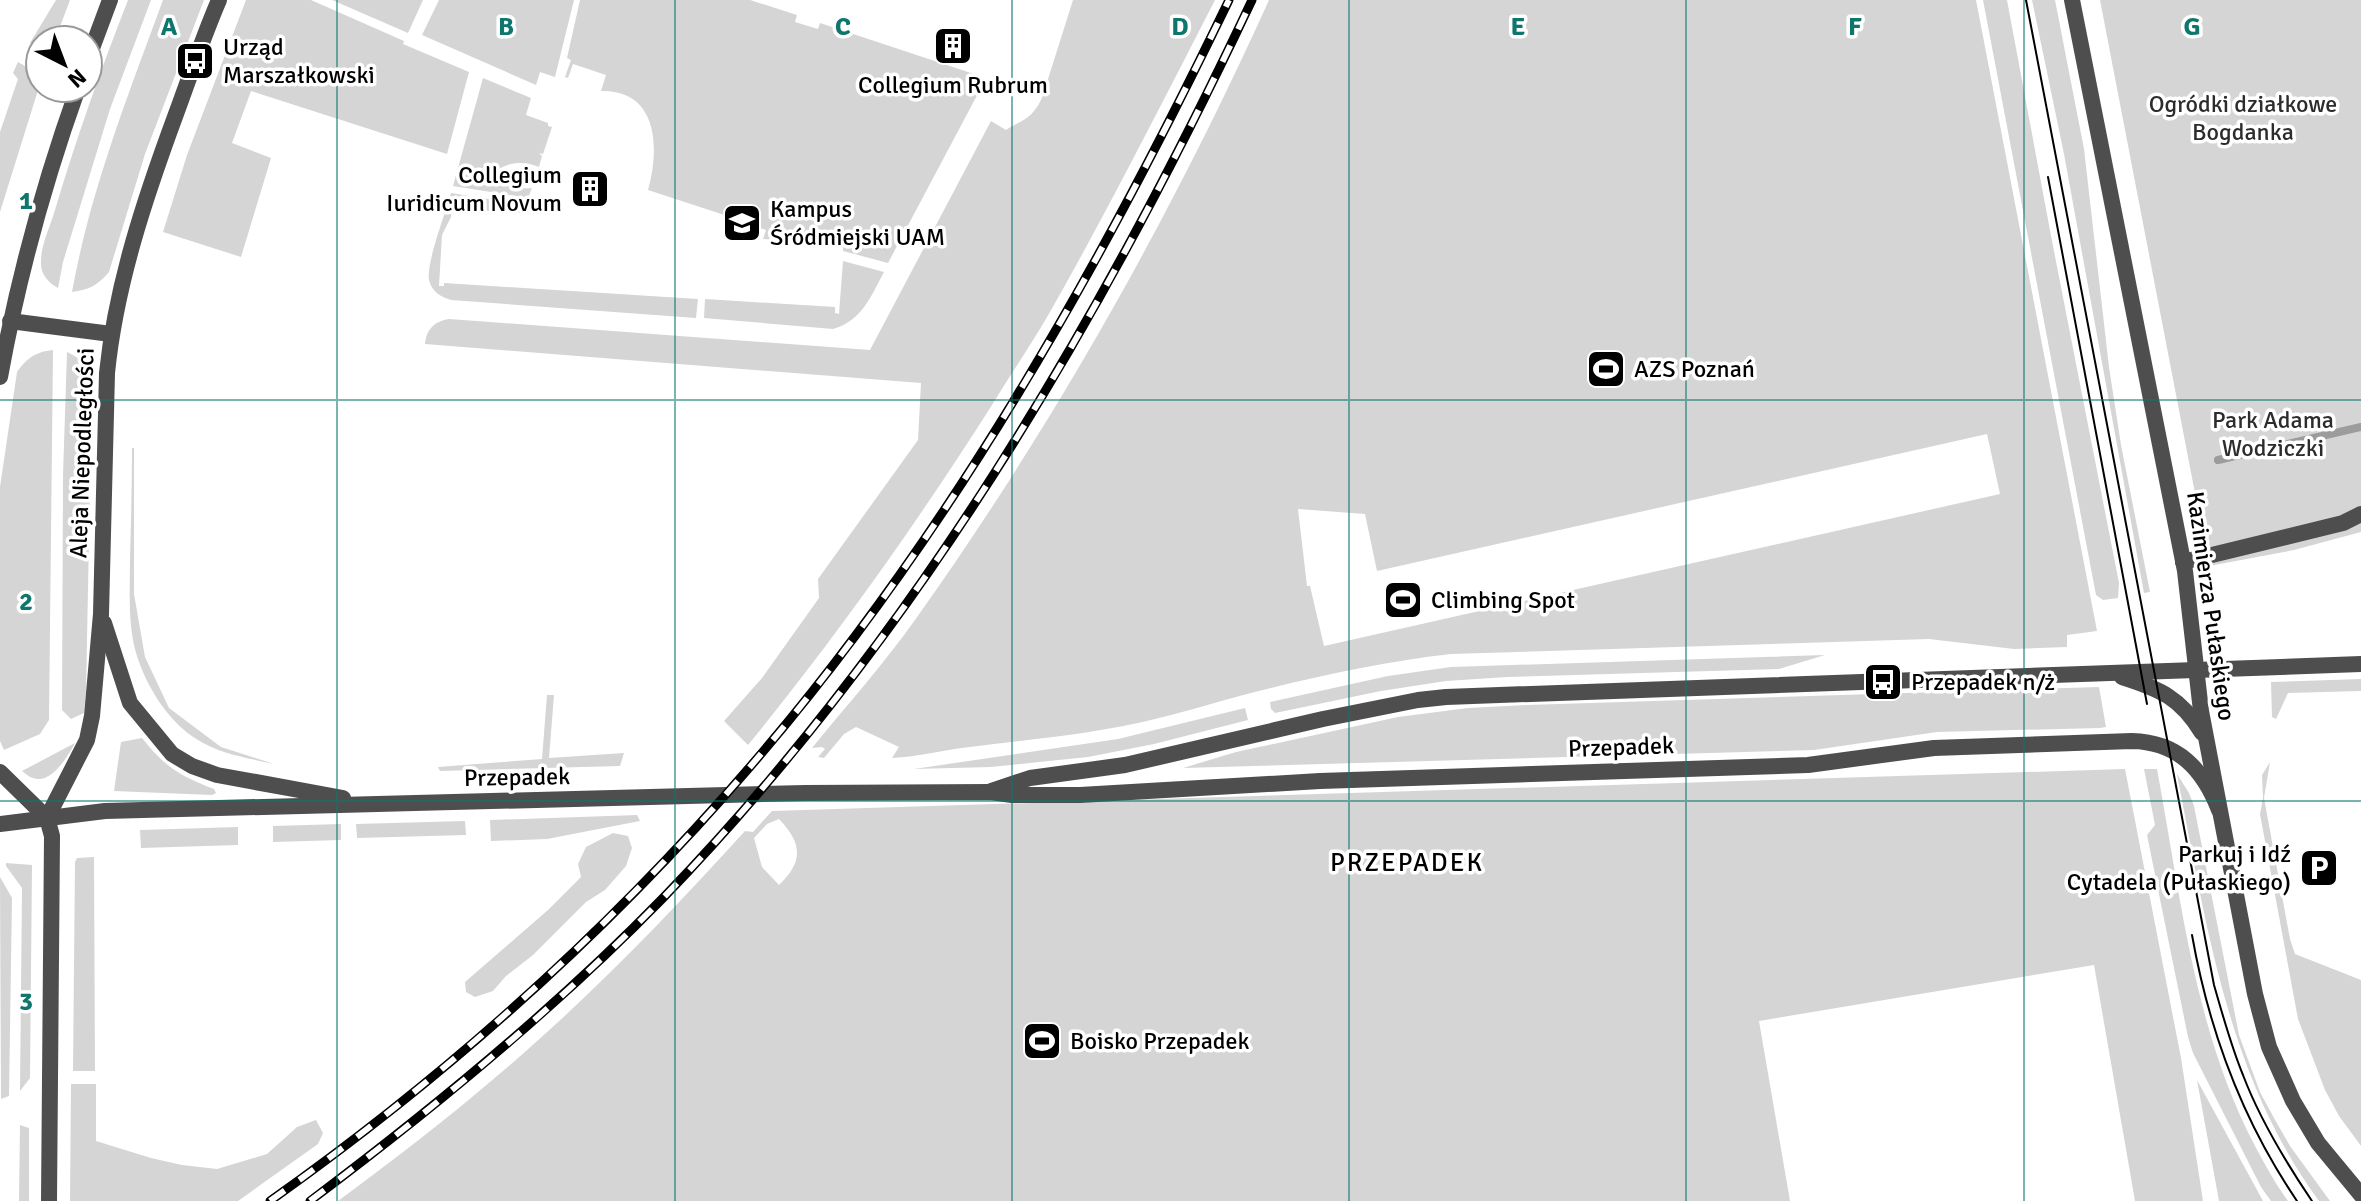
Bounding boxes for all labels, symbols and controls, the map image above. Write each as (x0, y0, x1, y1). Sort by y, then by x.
text: A (161, 11, 178, 43)
text: B (498, 11, 514, 43)
text: C (835, 11, 851, 43)
text: D (1171, 11, 1189, 43)
text: E (1511, 11, 1525, 43)
text: F (1848, 11, 1862, 43)
text: G (2183, 11, 2201, 43)
north arrow (24, 24, 104, 104)
building icon: Collegium Rubrum (932, 25, 974, 67)
place label: Urząd Marszałkowski (223, 32, 375, 90)
bus stop icon: Urząd Marszałkowski (174, 40, 216, 82)
text: N (62, 63, 92, 94)
place label: Collegium Rubrum (858, 70, 1048, 100)
park label: Ogródki działkowe Bogdanka (2149, 89, 2337, 147)
place label: Collegium Iuridicum Novum (386, 160, 562, 218)
building icon: Collegium Iuridicum Novum (569, 168, 611, 210)
text: 1 (19, 185, 33, 217)
place label: Kampus Śródmiejski UAM (770, 194, 945, 252)
school or university icon: Kampus Śródmiejski UAM (721, 202, 763, 244)
street label: Aleja Niepodległości (63, 347, 101, 559)
sports icon: AZS Poznań (1585, 348, 1627, 390)
place label: AZS Poznań (1634, 354, 1755, 384)
park label: Park Adama Wodziczki (2212, 405, 2334, 463)
street label: Kazimierza Pułaskiego (2180, 489, 2242, 723)
sports icon: Climbing Spot (1382, 579, 1424, 621)
place label: Climbing Spot (1431, 585, 1575, 615)
text: 2 (19, 586, 33, 618)
bus stop icon: Przepadek n/ż (1862, 661, 1904, 703)
place label: Przepadek n/ż (1911, 667, 2055, 697)
street label: Przepadek (1567, 730, 1675, 764)
street label: Przepadek (464, 761, 570, 793)
place label: Parkuj i Idź Cytadela (Pułaskiego) (2067, 839, 2291, 897)
district label: PRZEPADEK (1330, 847, 1484, 879)
parking icon: Parkuj i Idź Cytadela (Pułaskiego) (2298, 847, 2340, 889)
text: 3 (19, 986, 33, 1018)
sports icon: Boisko Przepadek (1021, 1020, 1063, 1062)
place label: Boisko Przepadek (1070, 1026, 1250, 1056)

